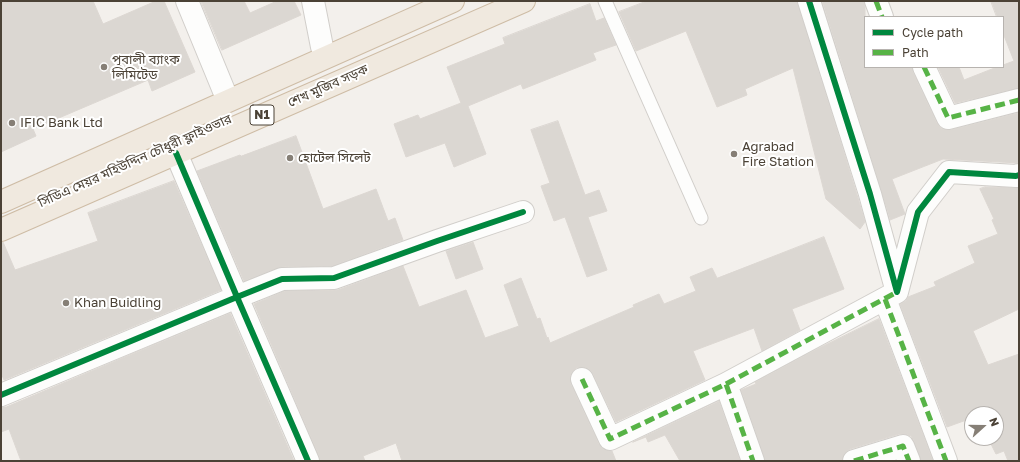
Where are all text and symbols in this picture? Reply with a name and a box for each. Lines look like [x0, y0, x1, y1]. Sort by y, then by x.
legend [864, 16, 1004, 68]
text: Cycle path [902, 25, 963, 40]
text: Path [902, 45, 929, 60]
place label: পূবালী ব্যাংক লিমিটেড [112, 52, 180, 83]
street label: শেখ মুজিব সড়ক [285, 61, 371, 111]
marker: পূবালী ব্যাংক লিমিটেড [99, 62, 109, 72]
road number: N1 [250, 105, 274, 125]
street label: সিডিএ মেয়র মহিউদ্দিন চৌধুরী ফ্লাইওভার [36, 111, 234, 211]
place label: IFIC Bank Ltd [20, 115, 103, 131]
marker: IFIC Bank Ltd [7, 118, 17, 128]
place label: Agrabad Fire Station [742, 139, 814, 170]
marker: Agrabad Fire Station [729, 149, 739, 159]
place label: হোটেল সিলেট [298, 150, 371, 166]
marker: হোটেল সিলেট [285, 153, 295, 163]
place label: Khan Buidling [74, 295, 161, 311]
marker: Khan Buidling [61, 298, 71, 308]
north arrow [964, 406, 1004, 446]
text: N [987, 416, 1002, 428]

